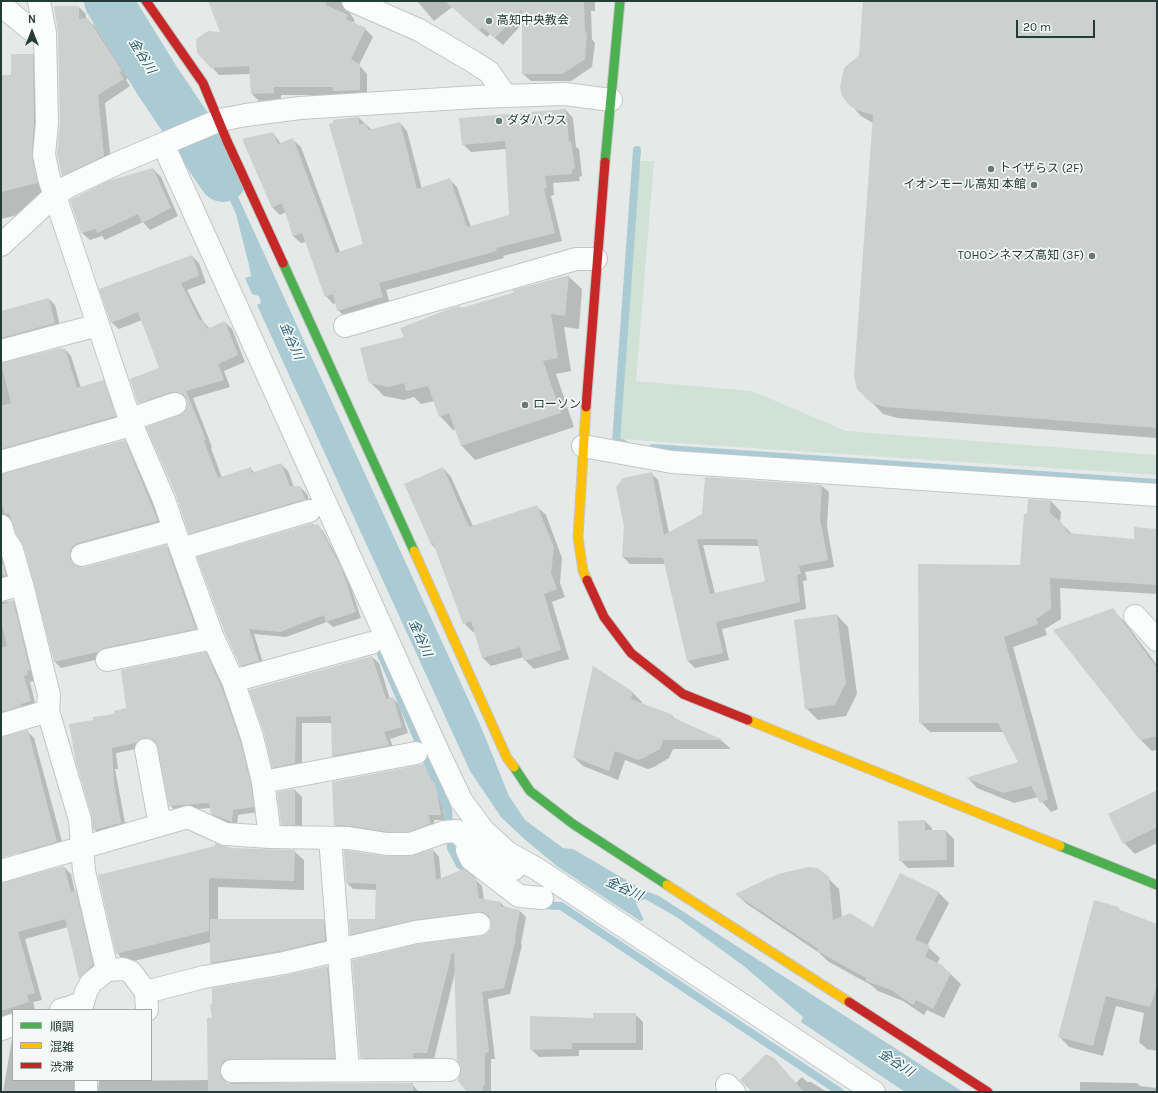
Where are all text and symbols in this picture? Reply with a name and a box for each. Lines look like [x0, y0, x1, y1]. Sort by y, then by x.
north arrow [12, 12, 52, 52]
scale bar [1018, 12, 1097, 38]
text: N [28, 13, 36, 26]
place label: 高知中央教会 [497, 14, 569, 28]
marker: 高知中央教会 [484, 16, 494, 26]
text: 20 m [1023, 20, 1051, 34]
water label: 金谷川 [125, 35, 159, 77]
place label: ダダハウス [507, 114, 567, 128]
marker: ダダハウス [494, 116, 504, 126]
place label: トイザらス (2F) [999, 162, 1084, 176]
marker: トイザらス (2F) [986, 164, 996, 174]
place label: イオンモール高知 本館 [903, 178, 1026, 192]
marker: イオンモール高知 本館 [1029, 180, 1039, 190]
place label: TOHOシネマズ高知 (3F) [958, 249, 1084, 263]
marker: TOHOシネマズ高知 (3F) [1087, 251, 1097, 261]
water label: 金谷川 [276, 320, 306, 362]
place label: ローソン [533, 398, 581, 412]
marker: ローソン [520, 400, 530, 410]
water label: 金谷川 [405, 617, 435, 659]
water label: 金谷川 [603, 874, 645, 904]
legend [12, 1009, 152, 1081]
text: 順調 [50, 1020, 74, 1034]
text: 混雑 [50, 1040, 74, 1054]
water label: 金谷川 [875, 1046, 917, 1080]
text: 渋滞 [50, 1060, 74, 1074]

